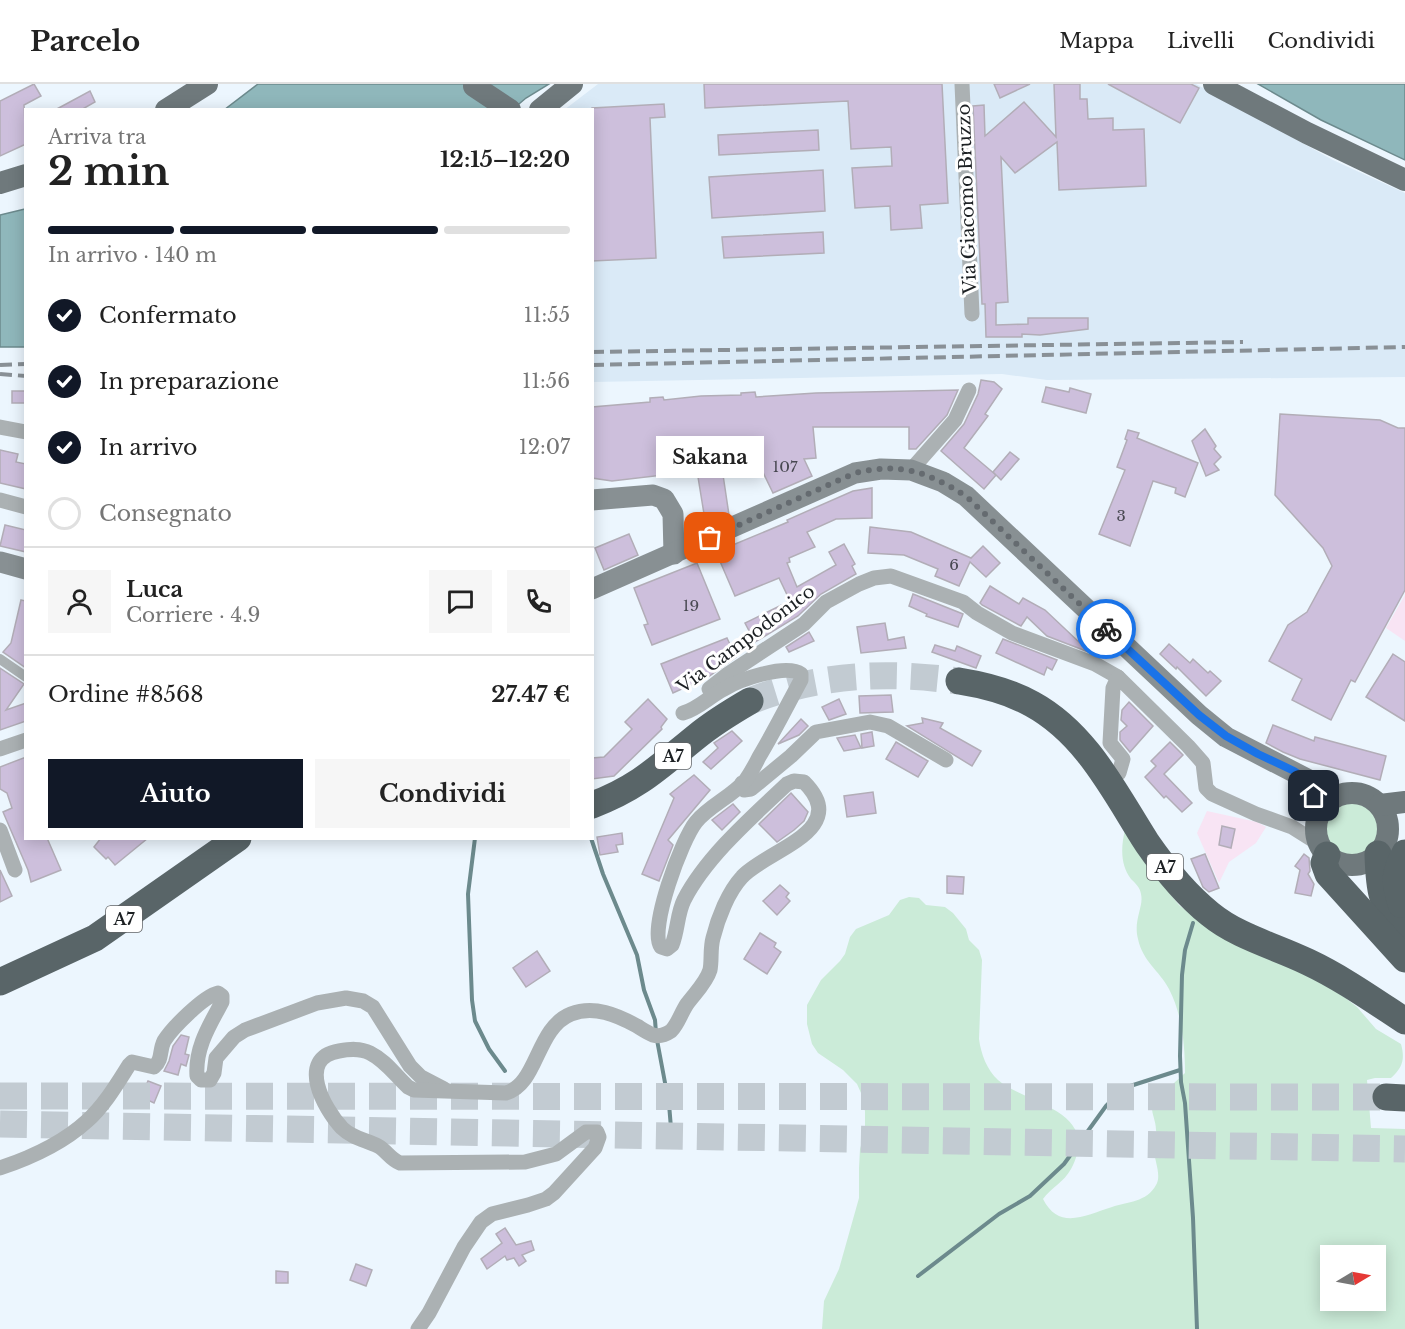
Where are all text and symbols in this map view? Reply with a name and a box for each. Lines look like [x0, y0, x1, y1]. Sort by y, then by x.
text: Parcelo [30, 24, 140, 59]
text: Mappa [1059, 28, 1134, 54]
text: Livelli [1167, 28, 1234, 54]
text: Condividi [1267, 28, 1375, 54]
street label: Via Giacomo Bruzzo [953, 103, 981, 296]
text: Arriva tra [48, 125, 146, 149]
text: 12:15–12:20 [440, 146, 570, 173]
text: 2 min [48, 147, 169, 196]
text: In arrivo · 140 m [48, 243, 217, 267]
icon: check [48, 299, 81, 332]
text: Confermato [99, 302, 237, 329]
text: 11:55 [524, 303, 570, 327]
icon: check [48, 365, 81, 398]
text: In preparazione [99, 368, 279, 395]
text: 11:56 [522, 369, 570, 393]
icon: check [48, 431, 81, 464]
text: In arrivo [99, 434, 198, 461]
text: 12:07 [519, 435, 570, 459]
callout: Sakana [656, 436, 764, 478]
text: Sakana [672, 445, 748, 469]
house number: 107 [773, 457, 798, 476]
text: Consegnato [99, 500, 232, 527]
house number: 3 [1116, 506, 1126, 525]
pin [684, 512, 735, 563]
icon: bag [693, 521, 726, 554]
house number: 6 [949, 555, 959, 574]
button: person [48, 570, 111, 633]
button: chat [429, 570, 492, 633]
button: phone [507, 570, 570, 633]
text: Luca [126, 576, 183, 603]
street label: Via Campodonico [672, 580, 819, 699]
house number: 19 [683, 596, 699, 615]
courier [1076, 599, 1136, 659]
text: Corriere · 4.9 [126, 603, 260, 627]
icon: bike [1090, 613, 1123, 646]
text: Ordine #8568 [48, 681, 203, 708]
text: 27.47 € [491, 681, 570, 708]
road number: A7 [655, 743, 691, 769]
button: Aiuto [48, 759, 303, 828]
button: Condividi [315, 759, 570, 828]
pin [1288, 770, 1339, 821]
icon: home [1297, 779, 1330, 812]
road number: A7 [1147, 854, 1183, 880]
road number: A7 [106, 906, 142, 932]
north arrow [1320, 1245, 1386, 1311]
map controls [1320, 1245, 1386, 1311]

